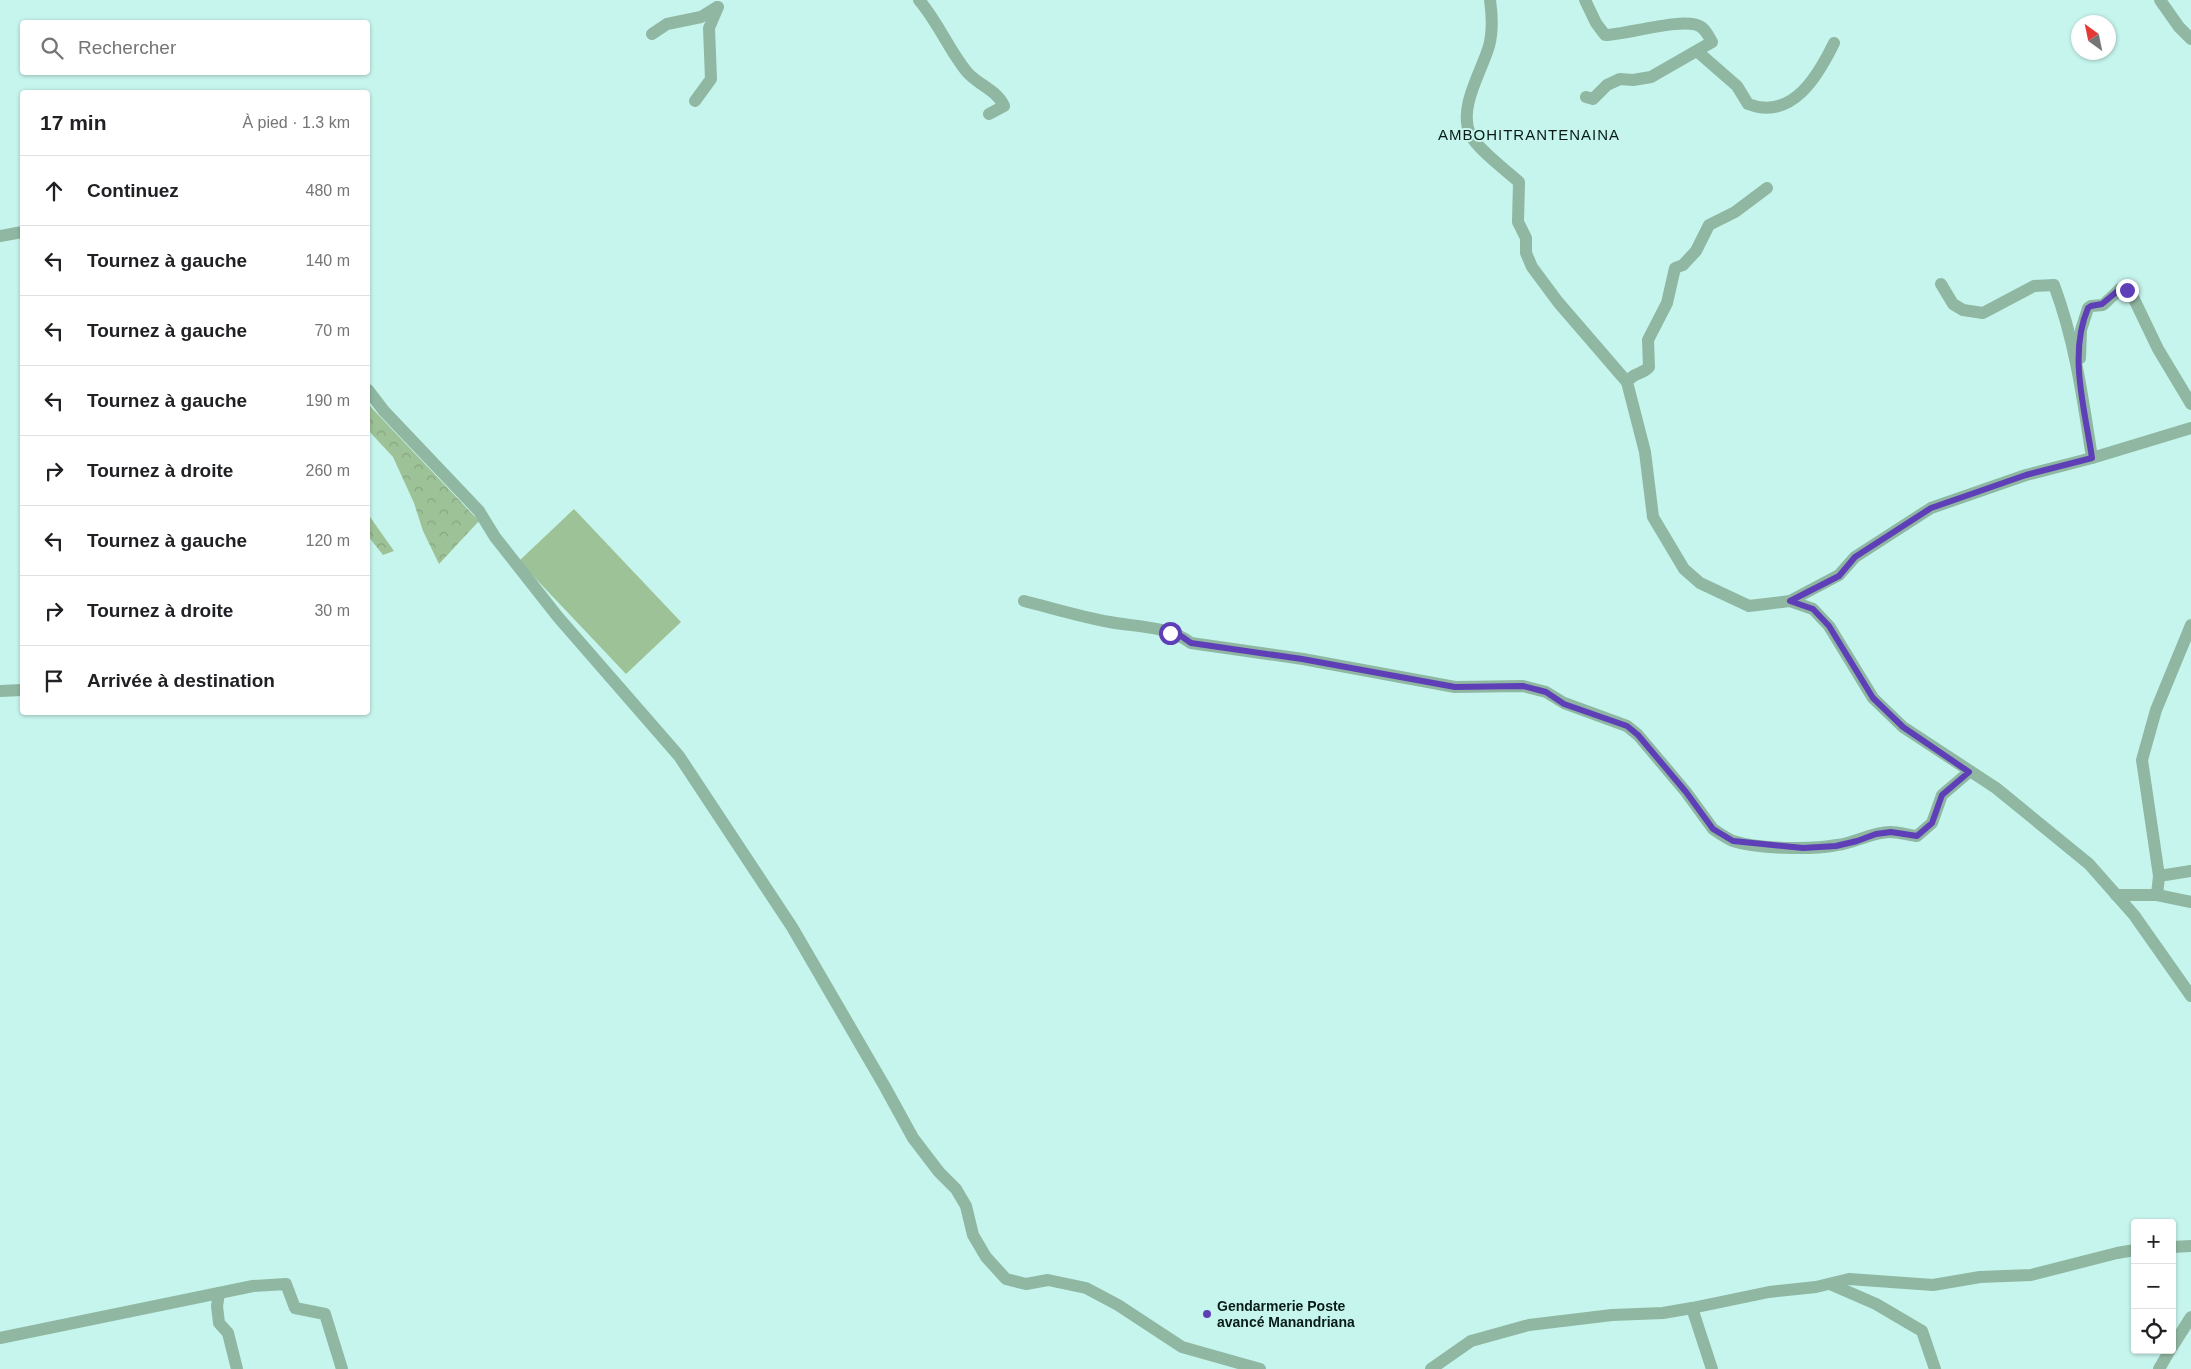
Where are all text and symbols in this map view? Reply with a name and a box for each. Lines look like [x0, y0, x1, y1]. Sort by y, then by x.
north arrow [2071, 15, 2116, 60]
search box [20, 20, 370, 75]
icon: search [38, 34, 66, 62]
text: Rechercher [78, 37, 176, 58]
text: 17 min [40, 111, 107, 134]
text: À pied · 1.3 km [242, 114, 350, 131]
district label: AMBOHITRANTENAINA [1438, 126, 1620, 143]
icon: ahead [40, 177, 68, 205]
text: Continuez [87, 180, 179, 201]
text: 480 m [306, 182, 350, 199]
icon: left [40, 247, 68, 275]
text: Tournez à gauche [87, 250, 247, 271]
text: 140 m [306, 252, 350, 269]
route end [2116, 279, 2139, 302]
icon: left [40, 317, 68, 345]
text: Tournez à gauche [87, 320, 247, 341]
text: 70 m [314, 322, 350, 339]
icon: left [40, 387, 68, 415]
text: Tournez à gauche [87, 390, 247, 411]
text: 190 m [306, 392, 350, 409]
icon: right [40, 457, 68, 485]
text: Tournez à droite [87, 460, 233, 481]
text: 260 m [306, 462, 350, 479]
icon: left [40, 527, 68, 555]
text: Tournez à gauche [87, 530, 247, 551]
text: 120 m [306, 532, 350, 549]
icon: right [40, 597, 68, 625]
text: Tournez à droite [87, 600, 233, 621]
text: 30 m [314, 602, 350, 619]
route start [1159, 622, 1182, 645]
icon: arrive [40, 667, 68, 695]
text: Arrivée à destination [87, 670, 275, 691]
map controls [2131, 1219, 2176, 1354]
button: + [2131, 1219, 2176, 1264]
button: − [2131, 1264, 2176, 1309]
place label: Gendarmerie Poste avancé Manandriana [1217, 1298, 1355, 1330]
marker: Gendarmerie Poste avancé Manandriana [1201, 1308, 1213, 1320]
button: locate [2131, 1309, 2176, 1354]

